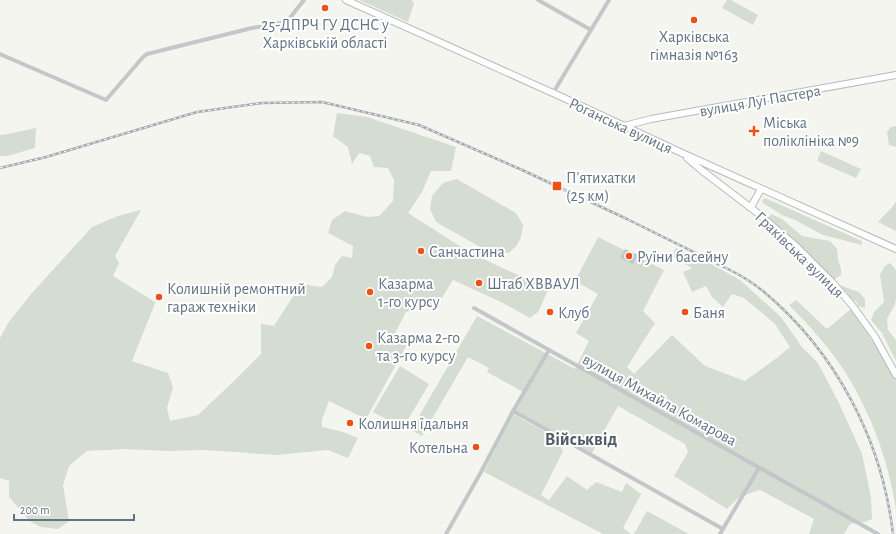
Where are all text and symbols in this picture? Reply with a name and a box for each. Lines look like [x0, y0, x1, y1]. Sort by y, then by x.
marker: 25-ДПРЧ ГУ ДСНС у Харківській області [320, 3, 330, 13]
marker: Харківська гімназія №163 [689, 15, 699, 25]
place label: 25-ДПРЧ ГУ ДСНС у Харківській області [261, 17, 389, 51]
place label: Харківська гімназія №163 [650, 29, 738, 63]
street label: вулиця Луї Пастера [698, 82, 822, 121]
street label: Роганська вулиця [566, 95, 675, 158]
place label: Міська поліклініка №9 [763, 115, 859, 149]
marker: Міська поліклініка №9 [748, 125, 760, 137]
place label: Пʼятихатки (25 км) [566, 170, 636, 204]
marker: Пʼятихатки (25 км) [551, 180, 563, 192]
street label: Граківська вулиця [751, 209, 847, 302]
place label: Санчастина [429, 244, 505, 260]
marker: Санчастина [416, 246, 426, 256]
place label: Руїни басейну [637, 249, 728, 266]
marker: Руїни басейну [624, 251, 634, 261]
place label: Казарма 1-го курсу [378, 276, 440, 311]
place label: Штаб ХВВАУЛ [487, 276, 580, 292]
marker: Штаб ХВВАУЛ [474, 278, 484, 288]
place label: Колишній ремонтний гараж техніки [167, 281, 306, 315]
marker: Казарма 1-го курсу [365, 287, 375, 297]
marker: Колишній ремонтний гараж техніки [154, 292, 164, 302]
place label: Клуб [558, 305, 589, 322]
place label: Баня [693, 305, 725, 321]
marker: Клуб [545, 307, 555, 317]
marker: Баня [680, 307, 690, 317]
place label: Казарма 2-го та 3-го курсу [376, 330, 460, 365]
marker: Казарма 2-го та 3-го курсу [364, 341, 374, 351]
street label: вулиця Михайла Комарова [579, 351, 739, 450]
place label: Колишня їдальня [358, 416, 469, 432]
marker: Колишня їдальня [345, 418, 355, 428]
district label: Військвід [545, 431, 618, 449]
place label: Котельна [409, 440, 468, 456]
marker: Котельна [471, 442, 481, 452]
scale bar [14, 496, 134, 522]
text: 200 m [20, 504, 50, 516]

